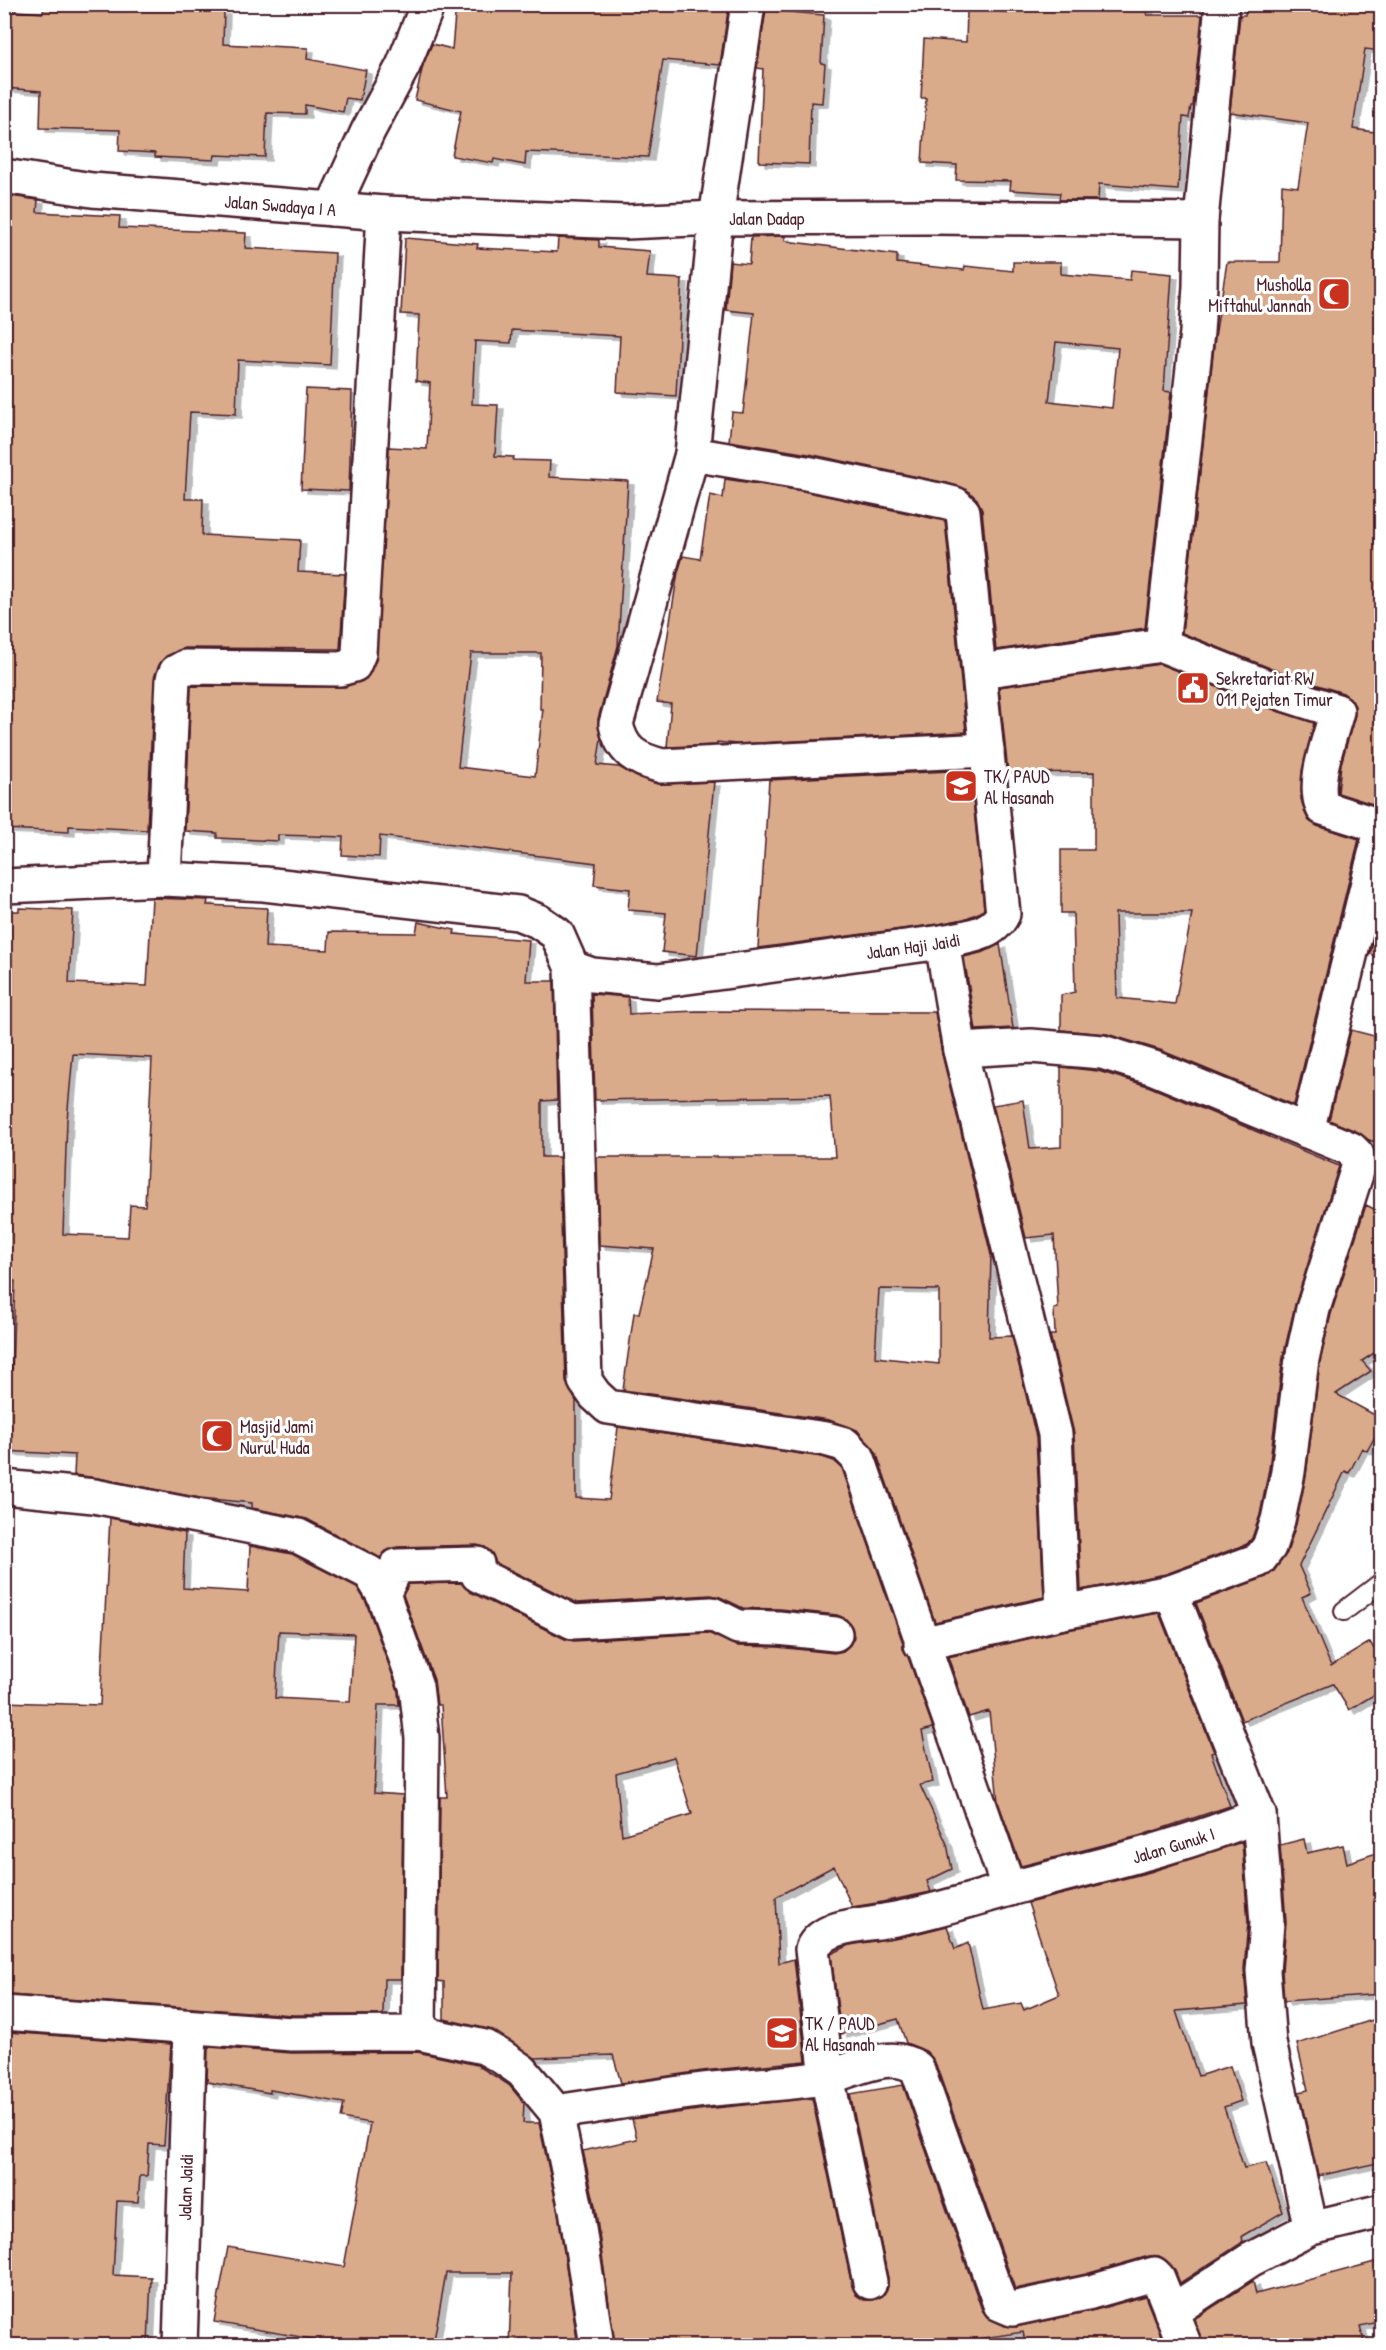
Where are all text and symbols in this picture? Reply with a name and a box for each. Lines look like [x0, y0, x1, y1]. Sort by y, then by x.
street label: Jalan Swadaya I A [224, 188, 337, 222]
street label: Jalan Dadap [729, 205, 805, 230]
place label: Musholla Miftahul Jannah [1208, 272, 1311, 318]
mosque icon: Musholla Miftahul Jannah [1316, 276, 1352, 312]
place label: Sekretariat RW 011 Pejaten Timur [1216, 666, 1333, 712]
public building icon: Sekretariat RW 011 Pejaten Timur [1175, 670, 1211, 706]
place label: TK/ PAUD Al Hasanah [984, 764, 1054, 810]
school or university icon: TK/ PAUD Al Hasanah [943, 768, 979, 804]
street label: Jalan Haji Jaidi [865, 926, 962, 965]
place label: Masjid Jami Nurul Huda [240, 1414, 314, 1460]
mosque icon: Masjid Jami Nurul Huda [199, 1418, 235, 1454]
street label: Jalan Gunuk I [1129, 1820, 1218, 1869]
place label: TK / PAUD Al Hasanah [805, 2011, 875, 2057]
school or university icon: TK / PAUD Al Hasanah [764, 2015, 800, 2051]
street label: Jalan Jaidi [171, 2153, 199, 2221]

